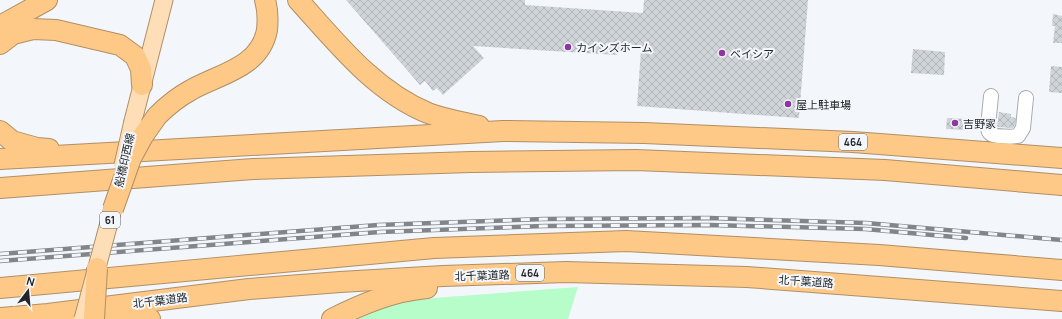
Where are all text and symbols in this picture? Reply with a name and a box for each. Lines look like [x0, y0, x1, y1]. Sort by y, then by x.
place label: カインズホーム [576, 40, 652, 55]
marker: カインズホーム [563, 42, 573, 52]
place label: ベイシア [730, 46, 774, 61]
marker: ベイシア [717, 48, 727, 58]
place label: 屋上駐車場 [796, 97, 851, 112]
marker: 屋上駐車場 [783, 99, 793, 109]
place label: 吉野家 [963, 116, 996, 131]
marker: 吉野家 [950, 118, 960, 128]
street label: 船橋印西線 [111, 132, 137, 188]
road number: 464 [839, 134, 867, 150]
road number: 61 [100, 212, 120, 228]
road number: 464 [516, 265, 544, 281]
street label: 北千葉道路 [454, 267, 510, 283]
north arrow [8, 271, 48, 311]
street label: 北千葉道路 [778, 272, 834, 290]
text: N [25, 273, 37, 289]
street label: 北千葉道路 [132, 289, 188, 311]

